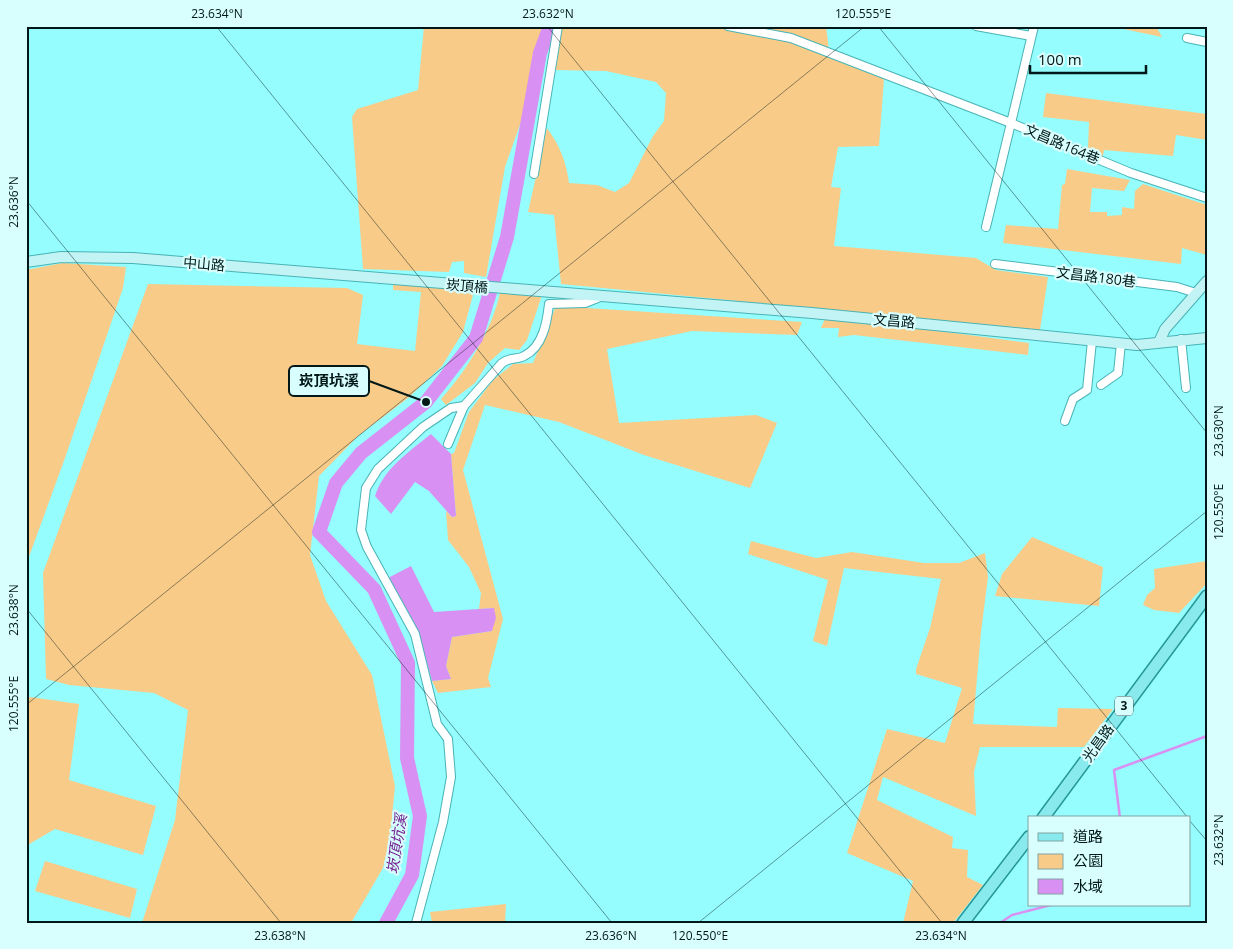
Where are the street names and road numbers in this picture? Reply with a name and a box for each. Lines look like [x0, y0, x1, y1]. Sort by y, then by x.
street label: 文昌路164巷 [1022, 119, 1103, 168]
street label: 中山路 [182, 252, 226, 275]
street label: 文昌路180巷 [1055, 262, 1137, 291]
street label: 崁頂橋 [445, 274, 489, 297]
street label: 文昌路 [872, 309, 916, 332]
road number: 3 [1115, 696, 1133, 716]
street label: 光昌路 [1078, 720, 1118, 765]

